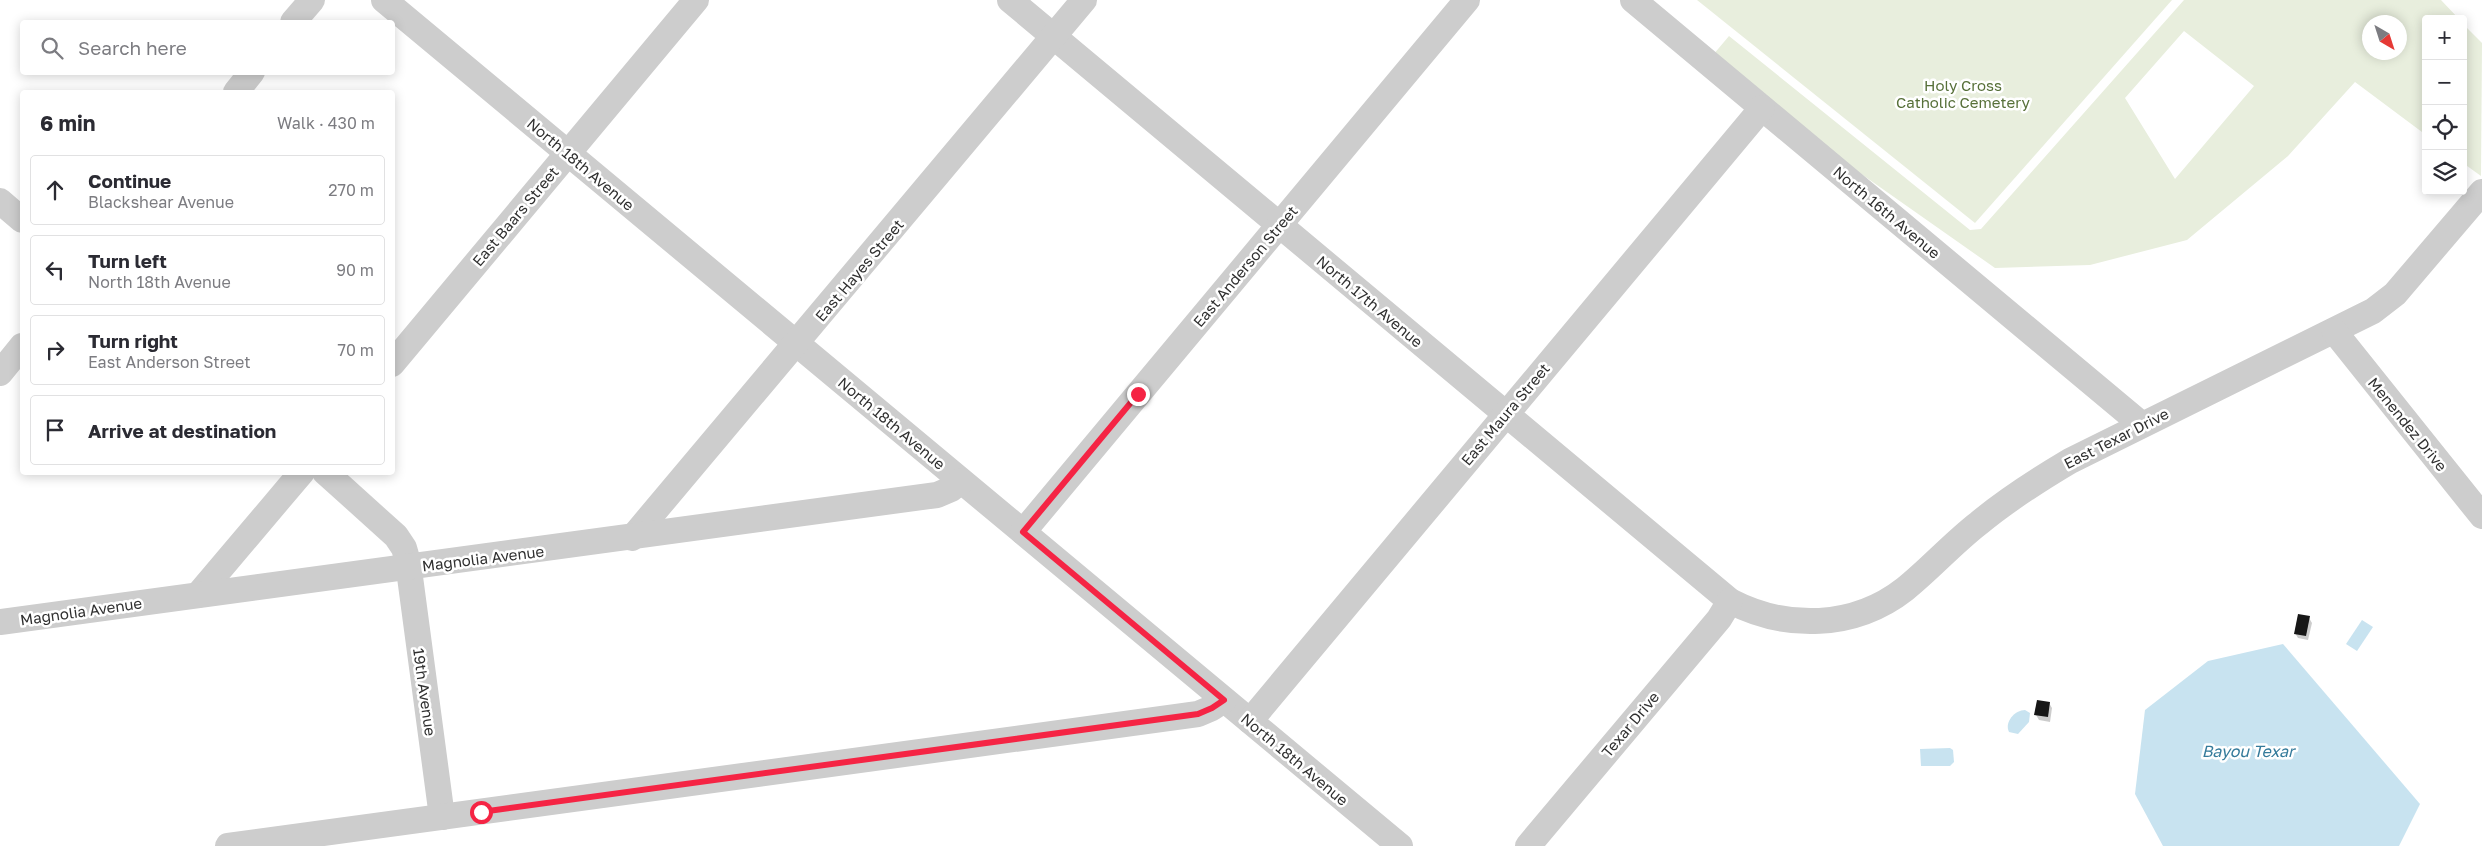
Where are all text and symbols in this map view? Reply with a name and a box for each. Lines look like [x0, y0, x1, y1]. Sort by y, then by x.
north arrow [2362, 15, 2407, 60]
map controls [2422, 15, 2467, 195]
button: + [2422, 15, 2467, 60]
search box [20, 20, 395, 75]
icon: search [38, 34, 66, 62]
text: Search here [78, 36, 187, 59]
button: − [2422, 60, 2467, 105]
park label: Holy Cross Catholic Cemetery [1896, 76, 2030, 111]
button: locate [2422, 105, 2467, 150]
text: 6 min [40, 110, 95, 136]
text: Walk · 430 m [277, 113, 375, 133]
street label: North 18th Avenue [524, 114, 638, 214]
button: layers [2422, 150, 2467, 195]
street label: North 16th Avenue [1830, 162, 1944, 262]
street label: East Baars Street [468, 163, 562, 269]
text: Continue [88, 169, 171, 192]
icon: ahead [41, 176, 69, 204]
text: 270 m [328, 180, 374, 200]
text: Blackshear Avenue [88, 192, 234, 212]
street label: East Anderson Street [1189, 202, 1301, 330]
street label: East Hayes Street [811, 215, 907, 325]
text: Turn left [88, 249, 167, 272]
street label: North 17th Avenue [1313, 251, 1427, 351]
icon: left [41, 256, 69, 284]
text: 90 m [336, 260, 374, 280]
text: North 18th Avenue [88, 272, 231, 292]
text: Turn right [88, 329, 178, 352]
icon: right [41, 336, 69, 364]
text: 70 m [337, 340, 374, 360]
text: East Anderson Street [88, 352, 251, 372]
street label: East Maura Street [1457, 359, 1553, 469]
street label: North 18th Avenue [835, 373, 949, 473]
street label: Menendez Drive [2365, 374, 2451, 475]
route end [1127, 383, 1150, 406]
street label: East Texar Drive [2061, 404, 2172, 472]
icon: arrive [41, 416, 69, 444]
text: Arrive at destination [88, 419, 276, 442]
street label: Magnolia Avenue [421, 542, 545, 574]
street label: Magnolia Avenue [19, 593, 143, 628]
street label: 19th Avenue [410, 647, 440, 737]
street label: Texar Drive [1597, 687, 1663, 760]
street label: North 18th Avenue [1238, 709, 1352, 809]
water label: Bayou Texar [2202, 741, 2297, 761]
route start [470, 801, 493, 824]

